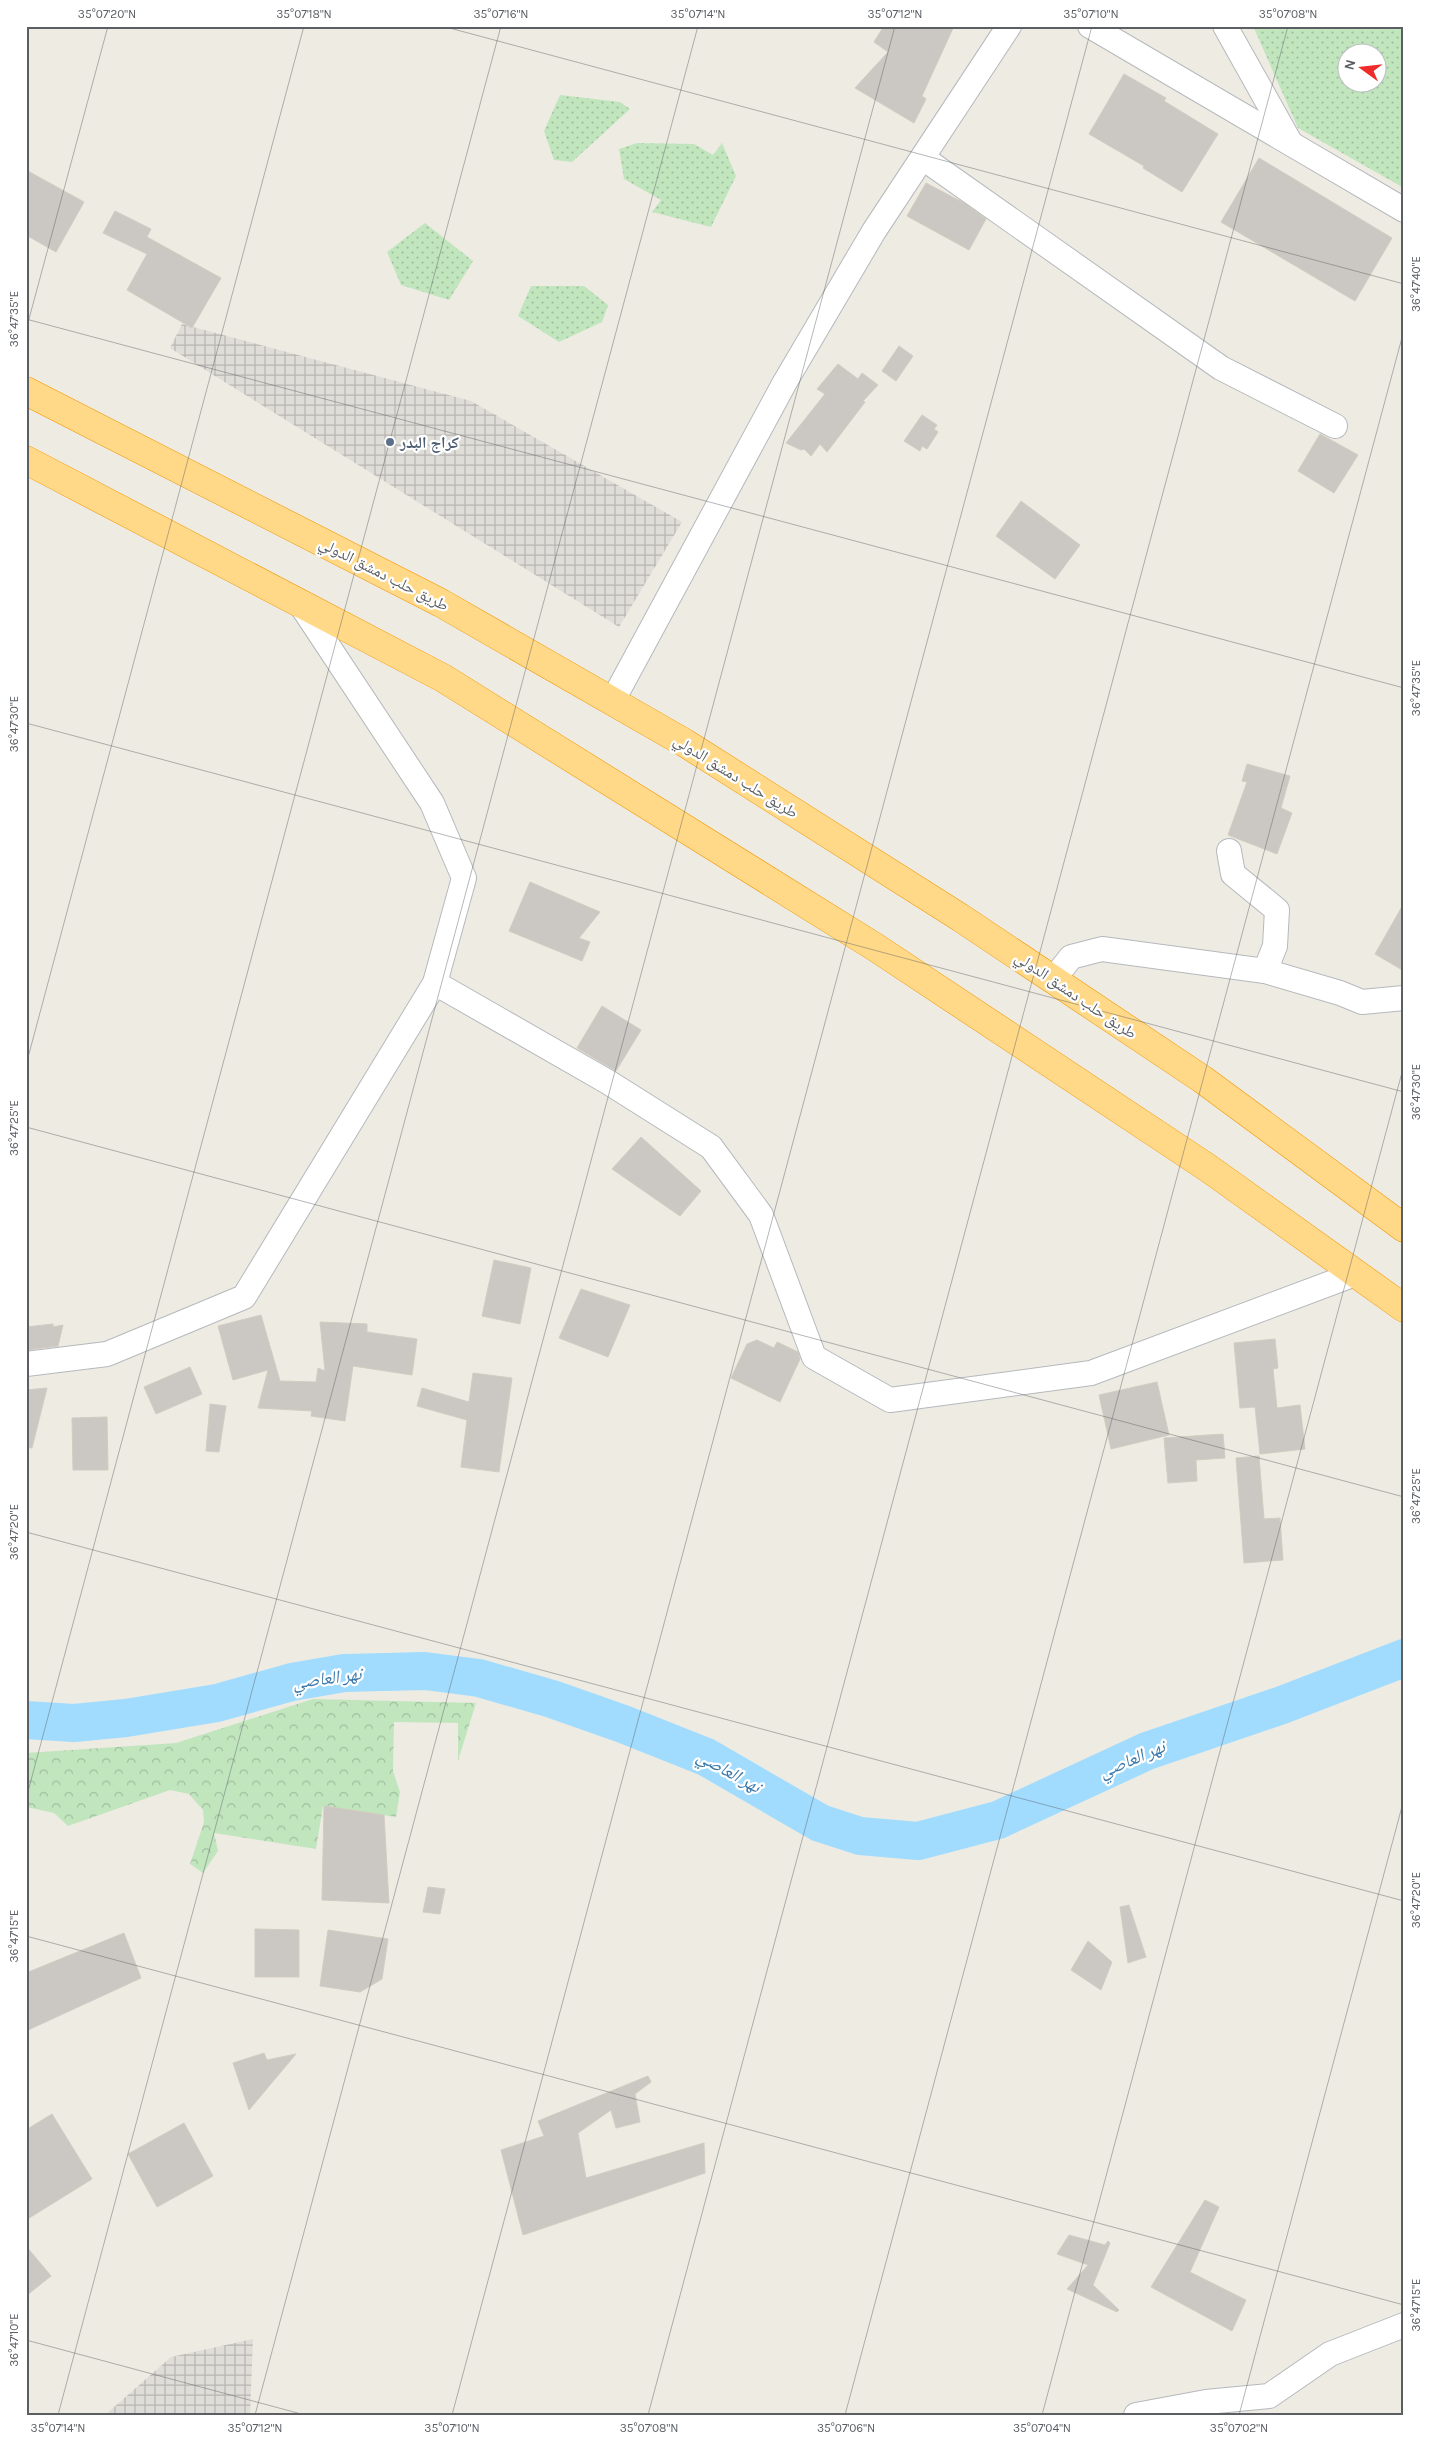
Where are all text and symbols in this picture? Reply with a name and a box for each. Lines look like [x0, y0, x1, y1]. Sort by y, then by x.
text: 35°07'20"N [78, 7, 136, 21]
text: 35°07'18"N [276, 7, 332, 21]
text: 35°07'16"N [473, 7, 529, 21]
text: 35°07'14"N [671, 7, 725, 21]
text: 35°07'12"N [867, 7, 923, 21]
text: 35°07'10"N [1063, 7, 1119, 21]
text: 35°07'08"N [1259, 7, 1317, 21]
north arrow [1338, 42, 1388, 92]
text: N [1340, 58, 1359, 72]
text: 36°47'40"E [1409, 256, 1423, 312]
text: 36°47'35"E [7, 291, 21, 347]
place label: كراج البدر [399, 433, 459, 453]
marker: كراج البدر [384, 436, 396, 448]
street label: طريق حلب دمشق الدولي [315, 533, 452, 618]
text: 36°47'35"E [1409, 660, 1423, 716]
text: 36°47'30"E [7, 696, 21, 752]
street label: طريق حلب دمشق الدولي [669, 730, 802, 824]
street label: طريق حلب دمشق الدولي [1010, 947, 1141, 1045]
text: 36°47'30"E [1409, 1064, 1423, 1120]
text: 36°47'25"E [7, 1100, 21, 1156]
text: 36°47'25"E [1409, 1468, 1423, 1524]
text: 36°47'20"E [7, 1504, 21, 1560]
water label: نهر العاصي [291, 1662, 367, 1697]
water label: نهر العاصي [1096, 1734, 1173, 1786]
water label: نهر العاصي [692, 1745, 768, 1802]
text: 36°47'20"E [1409, 1872, 1423, 1928]
text: 36°47'15"E [7, 1909, 21, 1963]
text: 36°47'15"E [1409, 2278, 1423, 2332]
text: 36°47'10"E [7, 2313, 21, 2367]
text: 35°07'14"N [31, 2421, 85, 2435]
text: 35°07'12"N [227, 2421, 283, 2435]
text: 35°07'10"N [424, 2421, 480, 2435]
text: 35°07'08"N [620, 2421, 678, 2435]
text: 35°07'06"N [817, 2421, 875, 2435]
text: 35°07'04"N [1013, 2421, 1071, 2435]
text: 35°07'02"N [1210, 2421, 1268, 2435]

